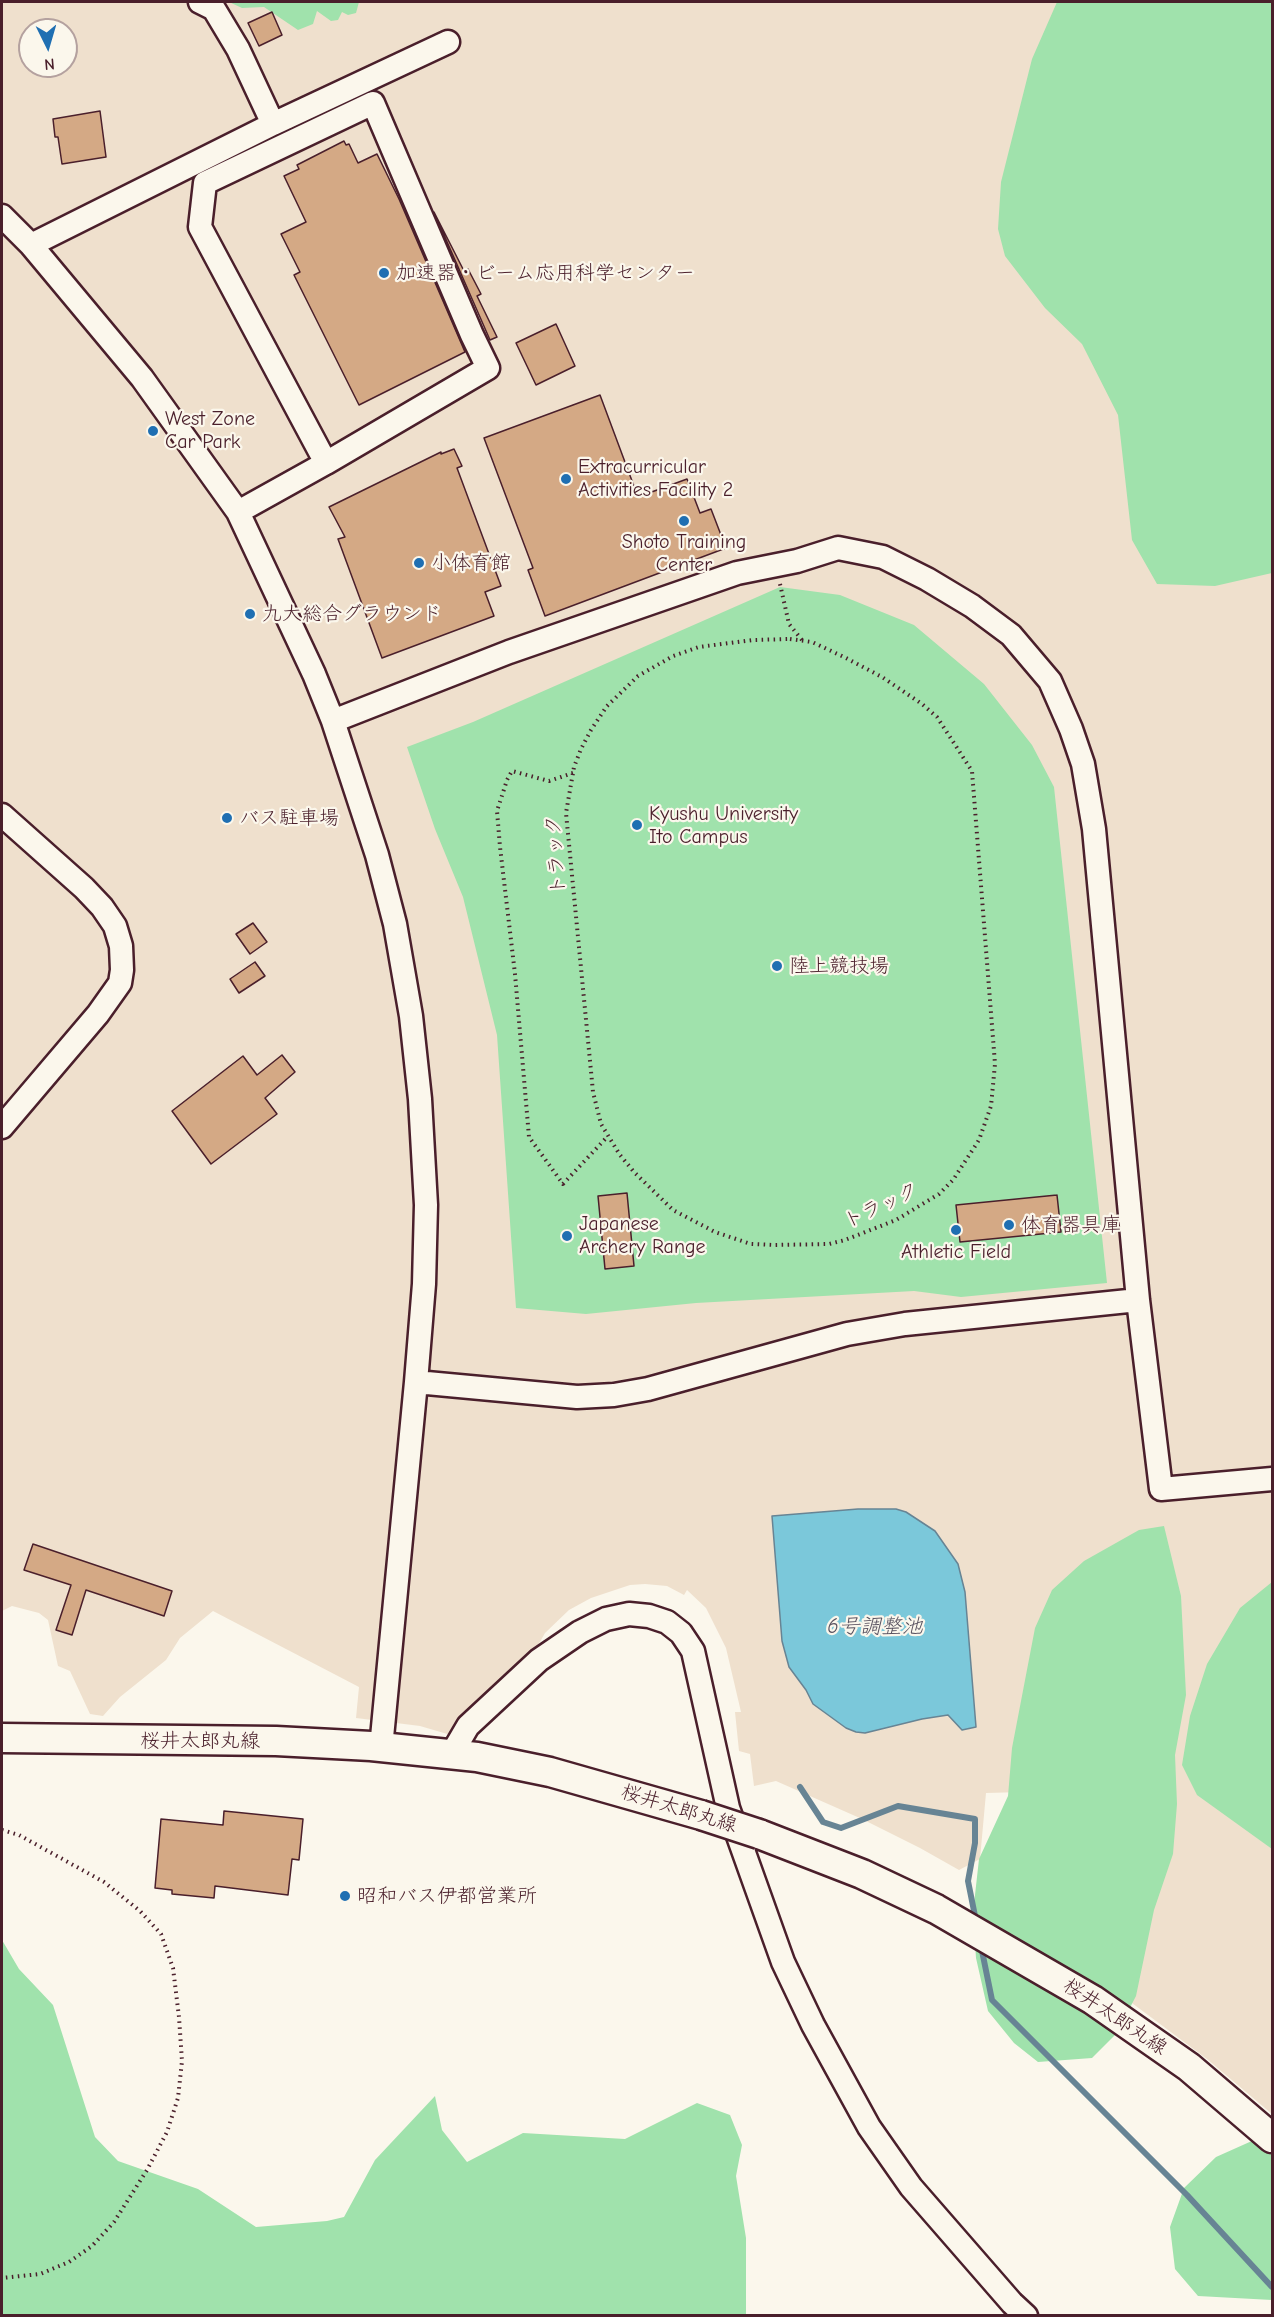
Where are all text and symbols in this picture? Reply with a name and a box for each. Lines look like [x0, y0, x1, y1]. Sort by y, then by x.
north arrow [18, 18, 78, 78]
text: N [43, 55, 55, 73]
place label: 加速器・ビーム応用科学センター [396, 261, 695, 285]
marker: 加速器・ビーム応用科学センター [377, 266, 391, 280]
place label: West Zone Car Park [165, 407, 255, 454]
marker: West Zone Car Park [146, 424, 160, 438]
place label: Extracurricular Activities Facility 2 [578, 455, 733, 502]
marker: Extracurricular Activities Facility 2 [559, 472, 573, 486]
marker: Shoto Training Center [677, 514, 691, 528]
place label: Shoto Training Center [622, 530, 746, 577]
place label: 小体育館 [431, 551, 511, 575]
marker: 小体育館 [412, 556, 426, 570]
place label: 九大総合グラウンド [262, 602, 442, 626]
marker: 九大総合グラウンド [243, 607, 257, 621]
place label: Kyushu University Ito Campus [649, 802, 798, 849]
place label: バス駐車場 [239, 806, 339, 830]
marker: バス駐車場 [220, 811, 234, 825]
street label: トラック [541, 814, 571, 896]
marker: Kyushu University Ito Campus [630, 818, 644, 832]
place label: 陸上競技場 [789, 954, 889, 978]
marker: 陸上競技場 [770, 959, 784, 973]
street label: トラック [840, 1178, 922, 1234]
place label: Japanese Archery Range [579, 1212, 706, 1259]
place label: 体育器具庫 [1021, 1213, 1121, 1237]
marker: 体育器具庫 [1002, 1218, 1016, 1232]
marker: Athletic Field [949, 1223, 963, 1237]
marker: Japanese Archery Range [560, 1229, 574, 1243]
place label: Athletic Field [901, 1240, 1011, 1264]
water label: 6号調整池 [827, 1614, 923, 1640]
street label: 桜井太郎丸線 [140, 1729, 260, 1753]
street label: 桜井太郎丸線 [618, 1780, 740, 1838]
place label: 昭和バス伊都営業所 [357, 1884, 537, 1908]
marker: 昭和バス伊都営業所 [338, 1889, 352, 1903]
street label: 桜井太郎丸線 [1059, 1974, 1171, 2060]

